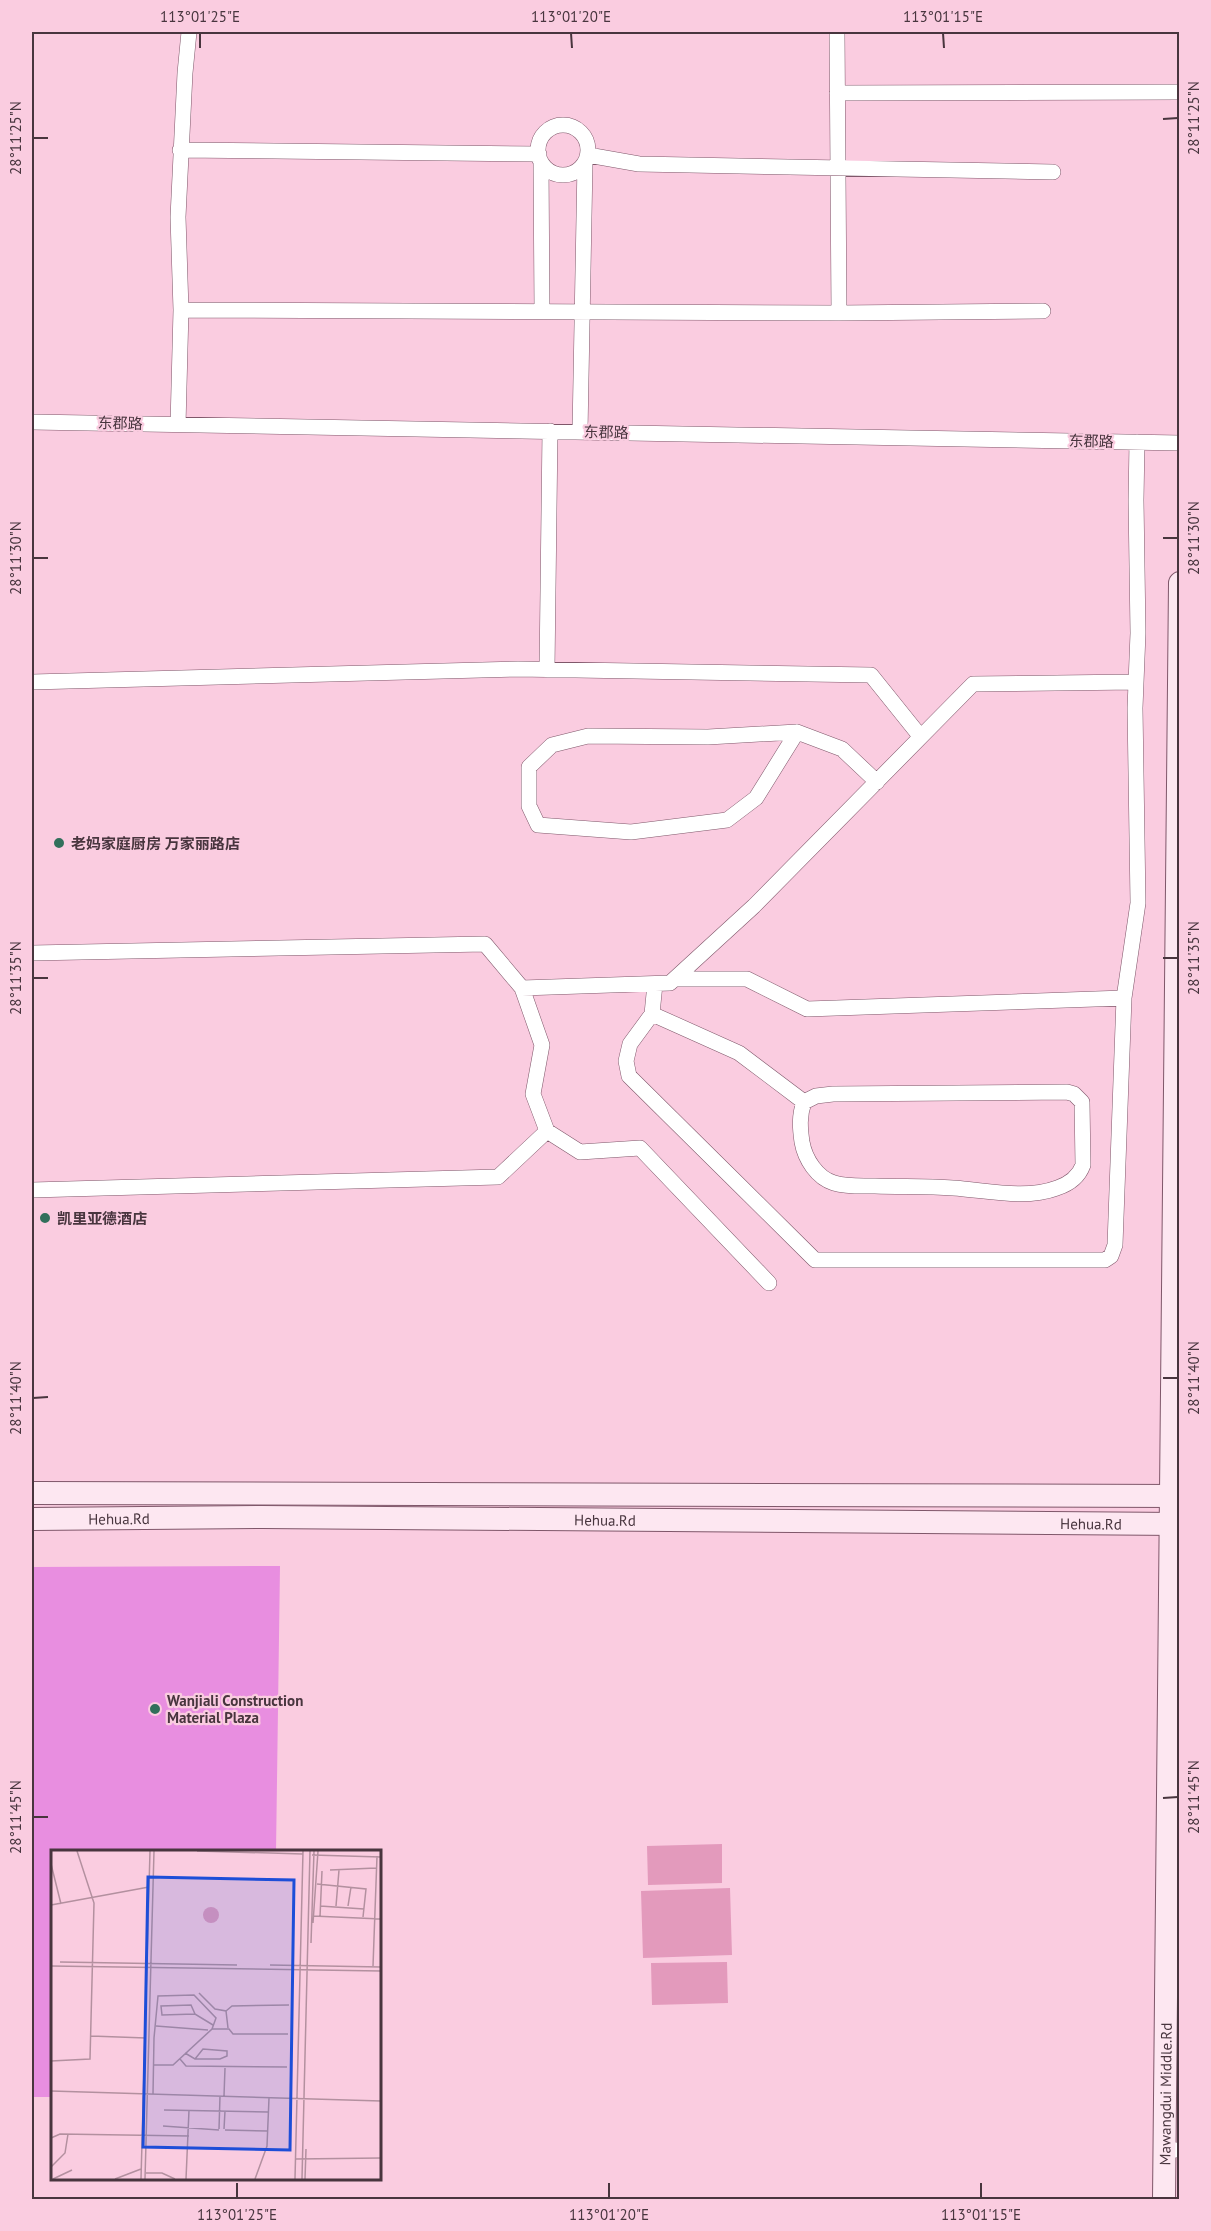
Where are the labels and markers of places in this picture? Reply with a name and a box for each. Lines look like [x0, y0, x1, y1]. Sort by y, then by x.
place label: 老妈家庭厨房 万家丽路店 [71, 834, 240, 853]
marker: 老妈家庭厨房 万家丽路店 [52, 836, 66, 850]
place label: 凯里亚德酒店 [57, 1209, 147, 1228]
marker: 凯里亚德酒店 [38, 1211, 52, 1225]
place label: Wanjiali Construction Material Plaza [167, 1691, 303, 1727]
marker: Wanjiali Construction Material Plaza [148, 1702, 162, 1716]

